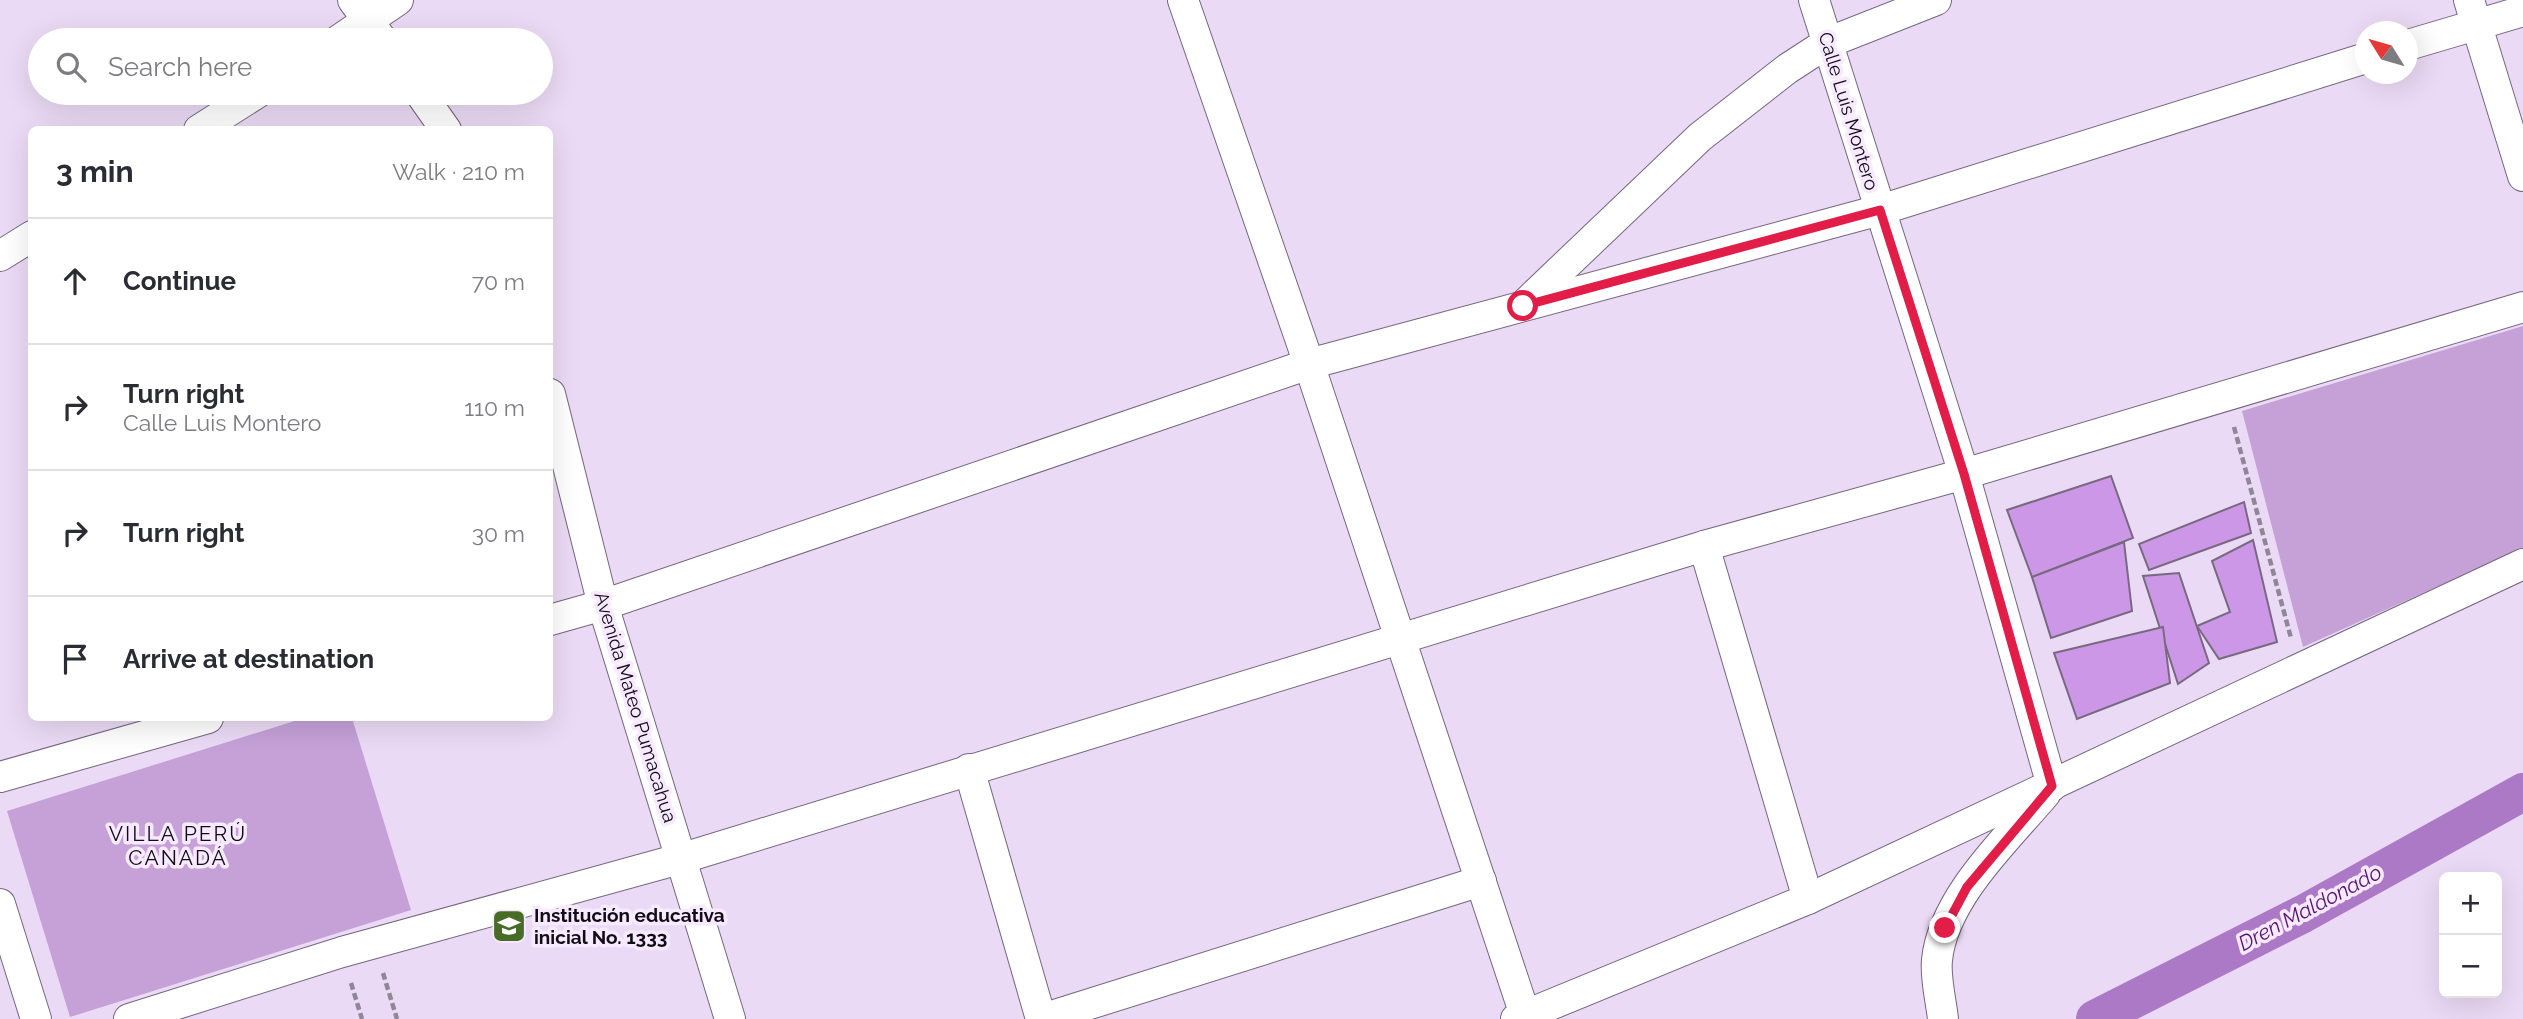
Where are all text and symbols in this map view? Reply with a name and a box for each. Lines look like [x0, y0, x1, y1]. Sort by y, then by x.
north arrow [2355, 21, 2418, 84]
search box [28, 28, 553, 105]
street label: Calle Luis Montero [1815, 29, 1883, 193]
icon: search [52, 48, 90, 86]
text: Search here [108, 52, 252, 82]
text: 3 min [56, 154, 134, 189]
text: Walk · 210 m [392, 158, 525, 185]
icon: ahead [56, 262, 94, 300]
text: Continue [123, 266, 236, 296]
text: 70 m [472, 268, 525, 295]
route start [1507, 290, 1538, 321]
text: Turn right [123, 379, 244, 409]
icon: right [56, 388, 94, 426]
text: 110 m [464, 394, 525, 421]
text: Calle Luis Montero [123, 409, 322, 436]
icon: right [56, 514, 94, 552]
text: Turn right [123, 518, 244, 548]
text: 30 m [472, 520, 525, 547]
street label: Avenida Mateo Pumacahua [590, 589, 682, 825]
icon: arrive [56, 640, 94, 678]
text: Arrive at destination [123, 644, 374, 674]
district label: VILLA PERÚ CANADÁ [109, 821, 247, 870]
water label: Dren Maldonado [2234, 859, 2386, 956]
map controls [2439, 872, 2502, 998]
button: + [2439, 872, 2502, 935]
place label: Institución educativa inicial No. 1333 [534, 904, 725, 948]
school or university icon: Institución educativa inicial No. 1333 [490, 907, 528, 945]
route end [1929, 912, 1960, 943]
button: − [2439, 935, 2502, 998]

